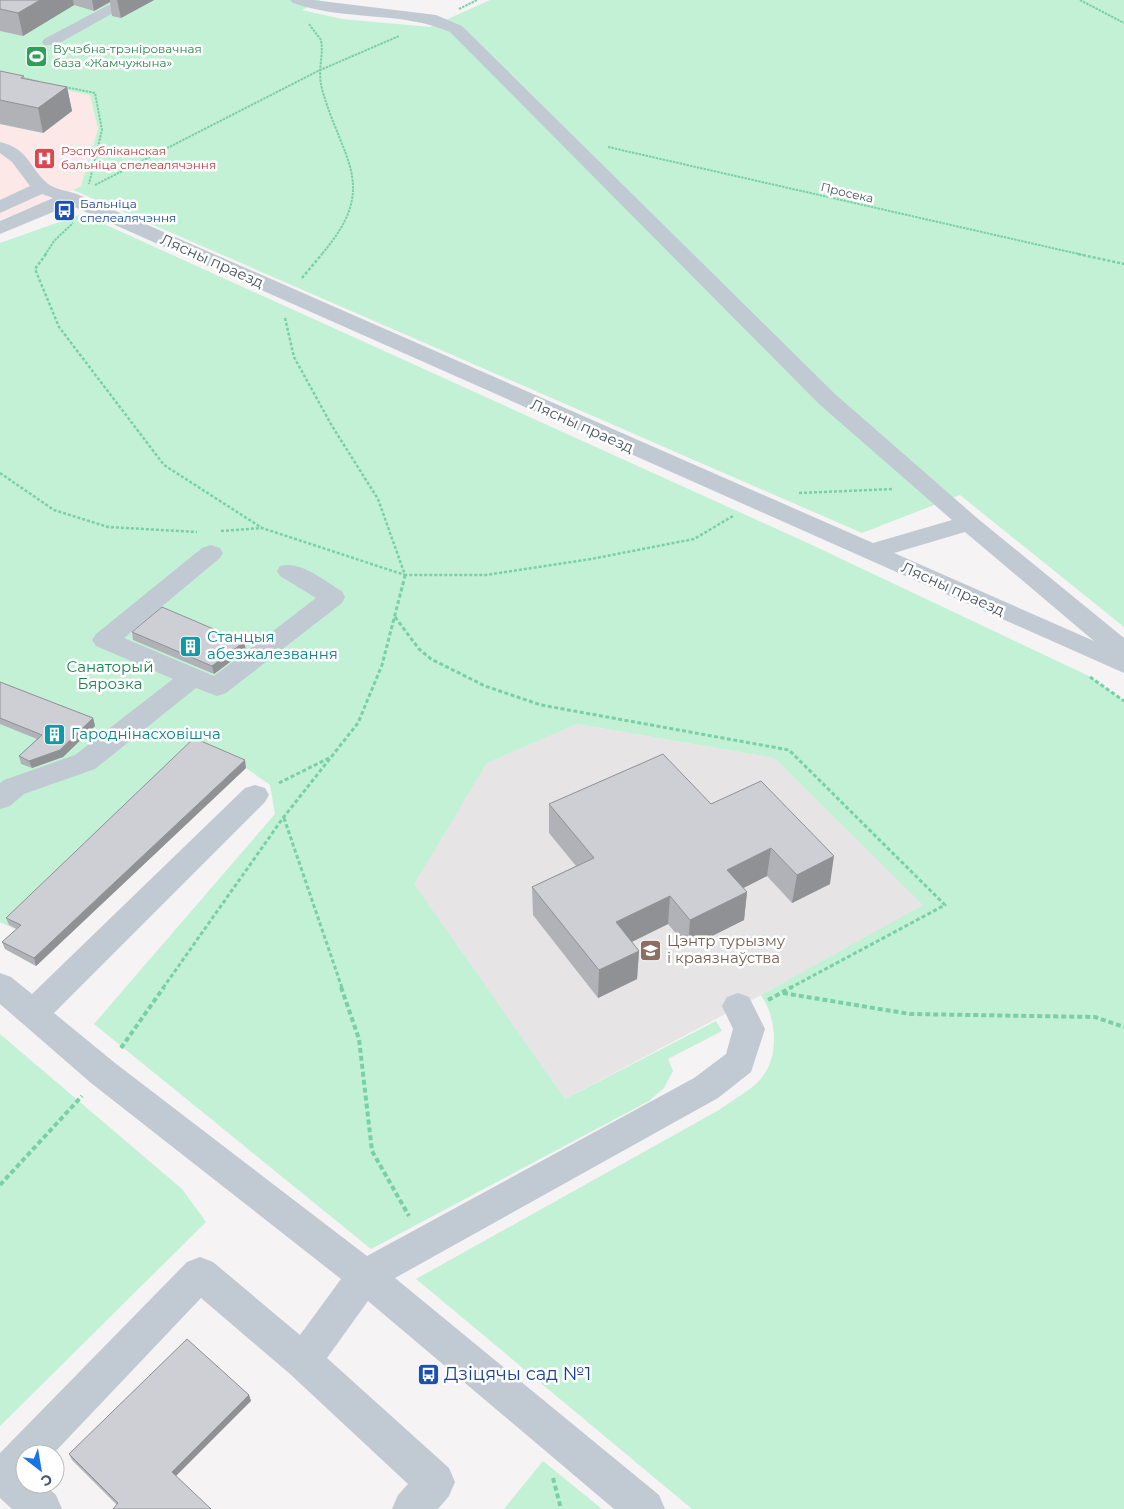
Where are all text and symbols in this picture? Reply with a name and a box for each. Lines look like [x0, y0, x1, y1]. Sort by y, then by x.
place label: Вучэбна-трэніровачная база «Жамчужына» [53, 41, 202, 70]
sports icon: Вучэбна-трэніровачная база «Жамчужына» [25, 44, 49, 68]
place label: Рэспубліканская бальніца спелеалячэння [61, 143, 216, 172]
hospital icon: Рэспубліканская бальніца спелеалячэння [33, 146, 57, 170]
street label: Просека [819, 179, 875, 206]
place label: Бальніца спелеалячэння [80, 196, 176, 225]
bus stop icon: Бальніца спелеалячэння [52, 199, 76, 223]
street label: Лясны праезд [158, 229, 267, 292]
street label: Лясны праезд [528, 394, 637, 457]
street label: Лясны праезд [899, 557, 1008, 620]
place label: Станцыя абезжалезвання [207, 627, 338, 663]
building icon: Станцыя абезжалезвання [179, 634, 203, 658]
park label: Санаторый Бярозка [67, 657, 153, 693]
building icon: Гароднінасховішча [43, 722, 67, 746]
place label: Гароднінасховішча [71, 724, 221, 743]
place label: Цэнтр турызму і краязнаўства [667, 931, 786, 967]
school or university icon: Цэнтр турызму і краязнаўства [639, 938, 663, 962]
bus stop icon: Дзіцячы сад №1 [416, 1362, 440, 1386]
place label: Дзіцячы сад №1 [444, 1363, 591, 1385]
north arrow [15, 1444, 65, 1494]
text: С [38, 1470, 56, 1490]

